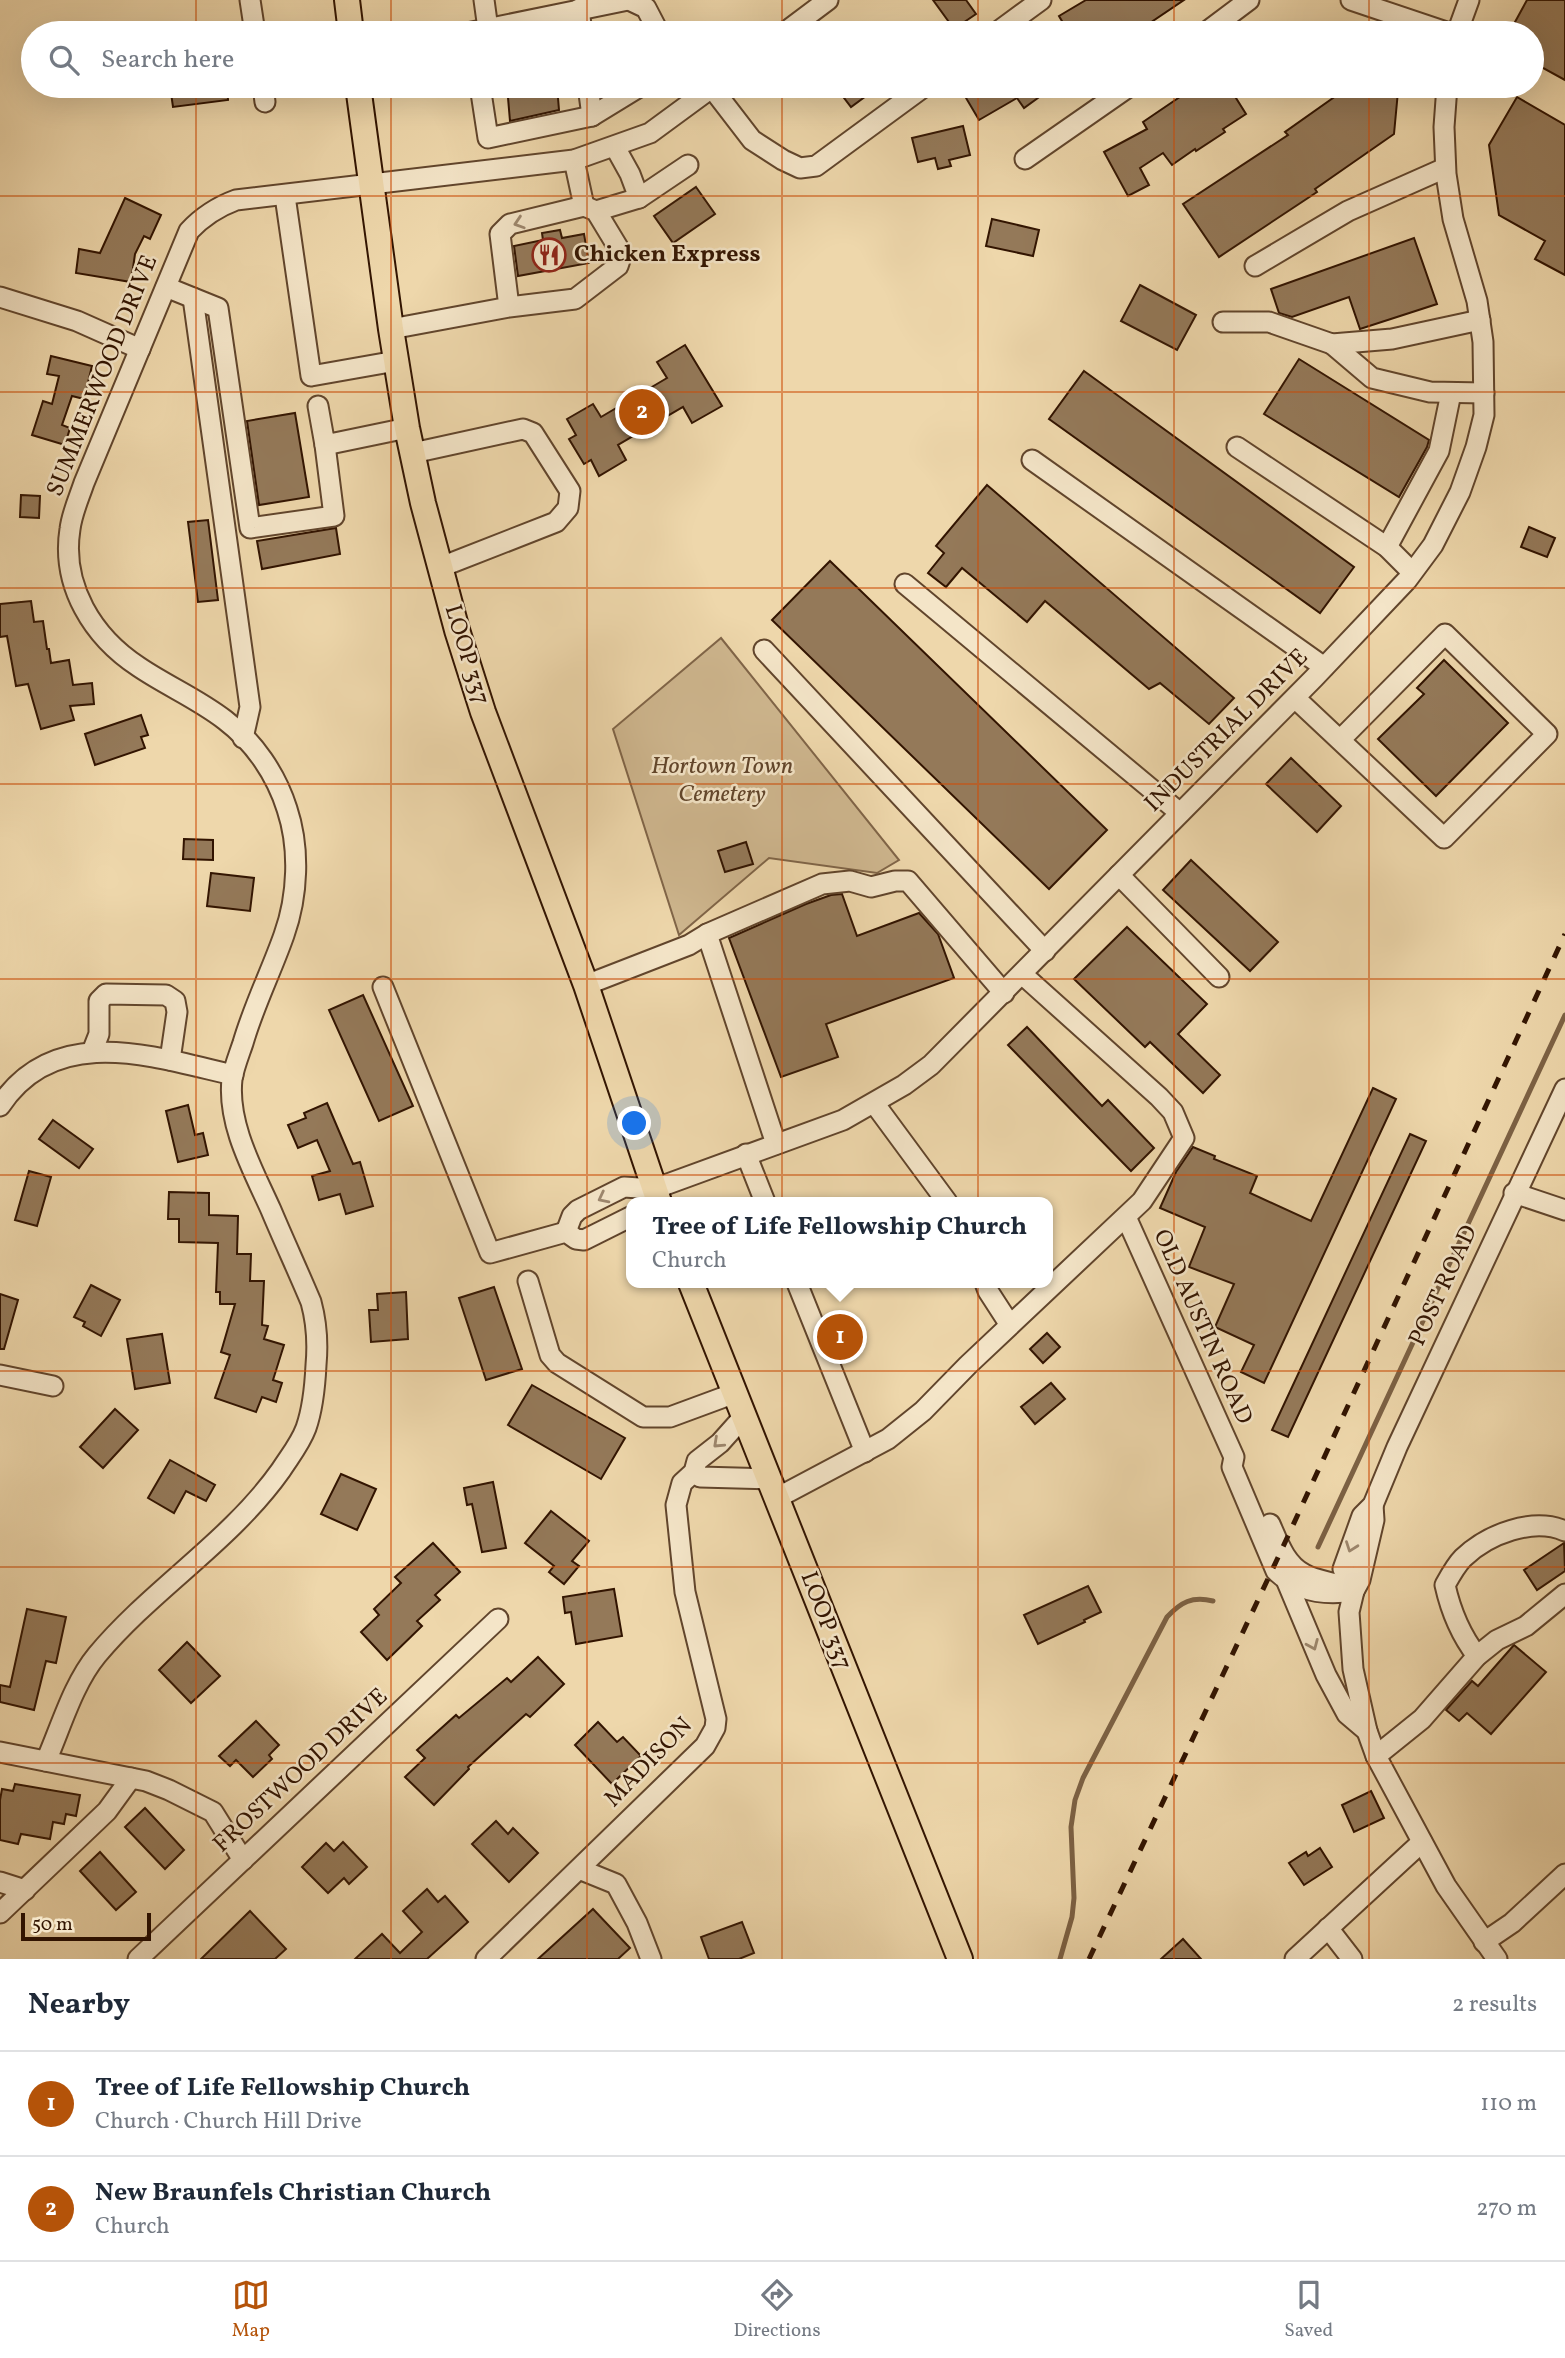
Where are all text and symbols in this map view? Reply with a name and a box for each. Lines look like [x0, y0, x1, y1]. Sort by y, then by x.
search box [21, 21, 1544, 98]
icon: search [45, 41, 83, 79]
text: Search here [101, 42, 234, 78]
one-way arrow [513, 215, 525, 229]
restaurant icon: Chicken Express [530, 236, 568, 274]
place label: Chicken Express [574, 238, 761, 272]
street label: SUMMERWOOD DRIVE [39, 250, 167, 502]
pin: 2 [619, 386, 665, 438]
street label: LOOP 337 [435, 601, 497, 709]
street label: INDUSTRIAL DRIVE [1138, 642, 1316, 820]
park label: Hortown Town Cemetery [651, 750, 793, 812]
your location [617, 1106, 651, 1140]
one-way arrow [598, 1189, 610, 1203]
popup [626, 1197, 1053, 1288]
text: Tree of Life Fellowship Church [652, 1209, 1027, 1245]
street label: POST ROAD [1401, 1220, 1487, 1352]
street label: OLD AUSTIN ROAD [1144, 1224, 1260, 1430]
text: Church [652, 1245, 727, 1277]
pin: 1 [817, 1311, 863, 1363]
one-way arrow [713, 1435, 726, 1448]
one-way arrow [1345, 1540, 1359, 1552]
street label: LOOP 337 [791, 1567, 859, 1675]
one-way arrow [1305, 1638, 1319, 1650]
street label: FROSTWOOD DRIVE [206, 1681, 396, 1861]
street label: MADISON [597, 1710, 701, 1816]
scale bar [21, 1910, 150, 1942]
text: 50 m [32, 1912, 73, 1938]
text: Nearby [28, 1984, 130, 2026]
text: 2 results [1452, 1989, 1537, 2021]
text: Tree of Life Fellowship Church [95, 2070, 470, 2106]
text: 1 [46, 2088, 56, 2120]
text: 110 m [1480, 2088, 1537, 2120]
text: Church · Church Hill Drive [95, 2106, 362, 2138]
text: New Braunfels Christian Church [95, 2175, 491, 2211]
text: 2 [45, 2193, 57, 2225]
text: 270 m [1476, 2193, 1537, 2225]
text: Church [95, 2211, 170, 2243]
tab: Map [232, 2276, 270, 2344]
tab: Directions [734, 2276, 821, 2344]
tab: Saved [1284, 2276, 1333, 2344]

